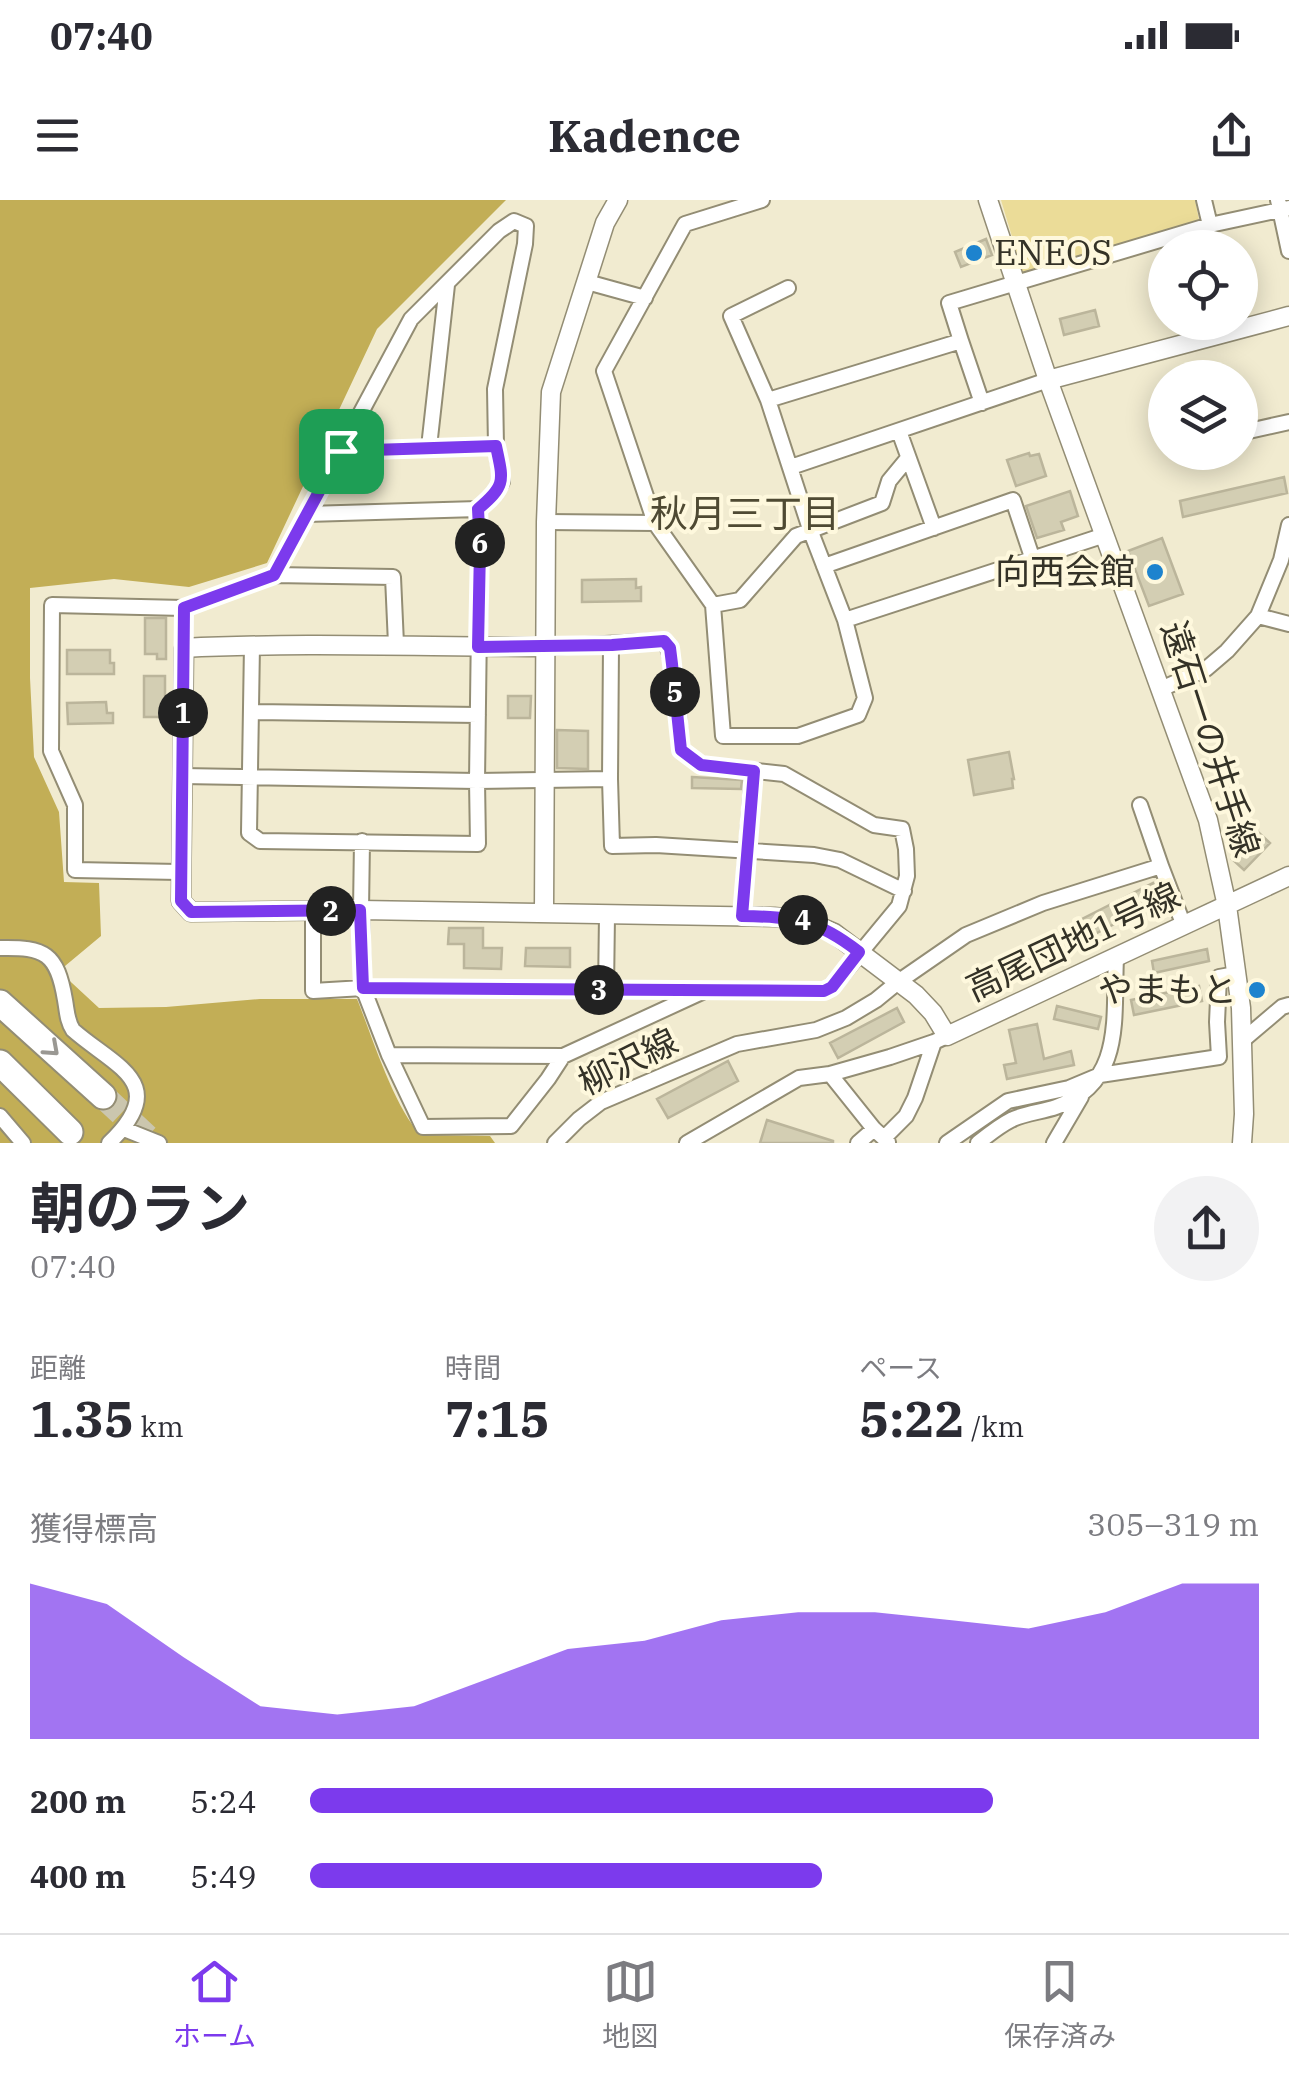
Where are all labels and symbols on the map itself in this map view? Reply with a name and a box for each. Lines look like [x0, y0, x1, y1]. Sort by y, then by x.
place label: ENEOS [994, 229, 1112, 275]
marker: ENEOS [963, 242, 985, 264]
pin [299, 409, 384, 494]
district label: 秋月三丁目 [650, 488, 840, 537]
pin: 6 [455, 518, 505, 568]
place label: 向西会館 [995, 548, 1135, 594]
marker: 向西会館 [1144, 561, 1166, 583]
street label: 遠石一の井手線 [1151, 615, 1271, 862]
pin: 5 [650, 667, 700, 717]
pin: 1 [158, 688, 208, 738]
street label: 高尾団地1号線 [958, 871, 1187, 1011]
pin: 2 [306, 886, 356, 936]
pin: 4 [778, 895, 828, 945]
pin: 3 [574, 965, 624, 1015]
place label: やまもと [1098, 966, 1237, 1012]
marker: やまもと [1246, 979, 1268, 1001]
street label: 柳沢線 [570, 1017, 685, 1105]
one-way arrow [40, 1038, 59, 1056]

